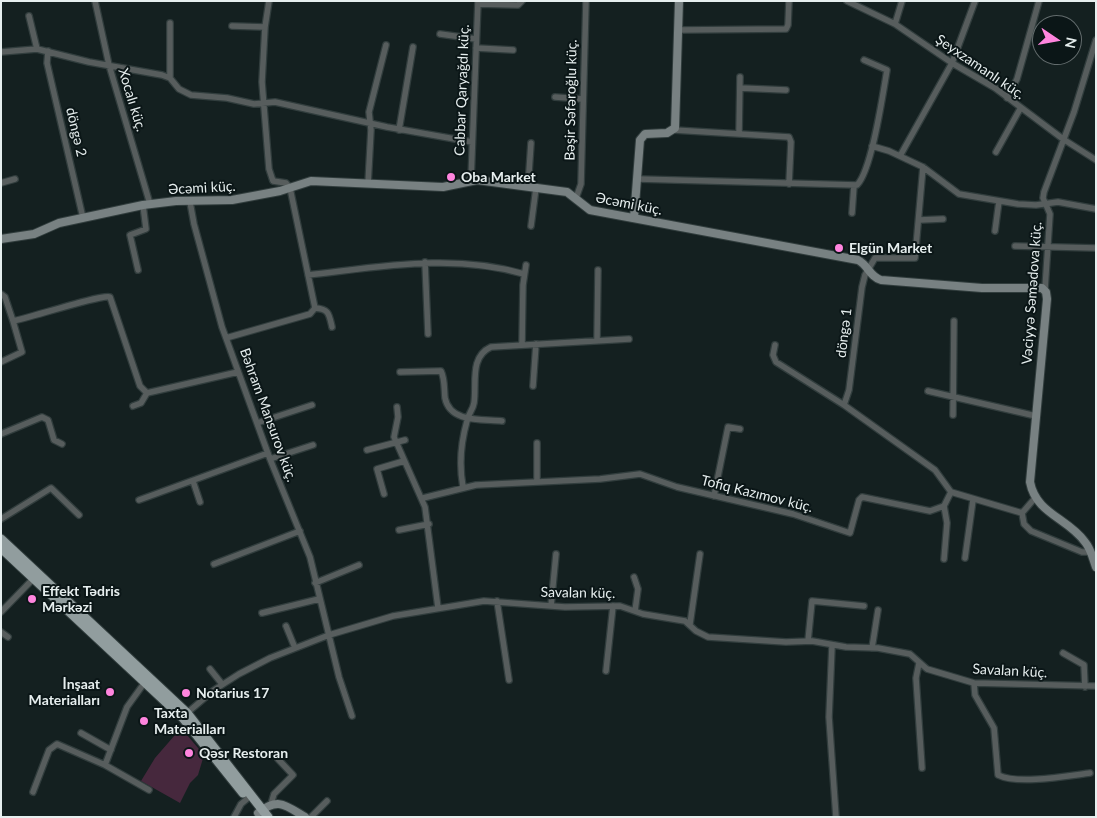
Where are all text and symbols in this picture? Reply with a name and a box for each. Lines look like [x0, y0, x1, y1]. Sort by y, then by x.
north arrow [1032, 15, 1082, 65]
street label: Cabbar Qaryağdı küç. [451, 24, 473, 156]
street label: Şeyxzamanlı küç. [932, 31, 1028, 103]
text: N [1062, 36, 1081, 50]
street label: Bəşir Səfəroğlu küç. [562, 39, 580, 161]
street label: Xocalı küç. [114, 66, 150, 134]
street label: döngə 2 [62, 106, 90, 158]
place label: Oba Market [461, 169, 536, 185]
marker: Oba Market [445, 171, 457, 183]
street label: Əcəmi küç. [168, 178, 236, 198]
street label: Əcəmi küç. [594, 189, 664, 219]
street label: Vəciyyə Səmədova küç. [1019, 221, 1045, 365]
place label: Elgün Market [849, 240, 932, 256]
marker: Elgün Market [833, 242, 845, 254]
street label: döngə 1 [833, 307, 855, 359]
street label: Bəhram Mansurov küç. [236, 346, 300, 484]
street label: Tofiq Kazımov küç. [699, 472, 815, 516]
place label: Effekt Tədris Mərkəzi [42, 583, 120, 616]
street label: Savalan küç. [540, 584, 616, 602]
marker: Effekt Tədris Mərkəzi [26, 593, 38, 605]
street label: Savalan küç. [972, 661, 1048, 681]
place label: İnşaat Materialları [29, 676, 100, 709]
place label: Notarius 17 [196, 685, 269, 701]
marker: İnşaat Materialları [104, 686, 116, 698]
marker: Notarius 17 [180, 687, 192, 699]
place label: Taxta Materialları [154, 705, 225, 738]
marker: Taxta Materialları [138, 715, 150, 727]
place label: Qəsr Restoran [199, 745, 288, 761]
marker: Qəsr Restoran [183, 747, 195, 759]

